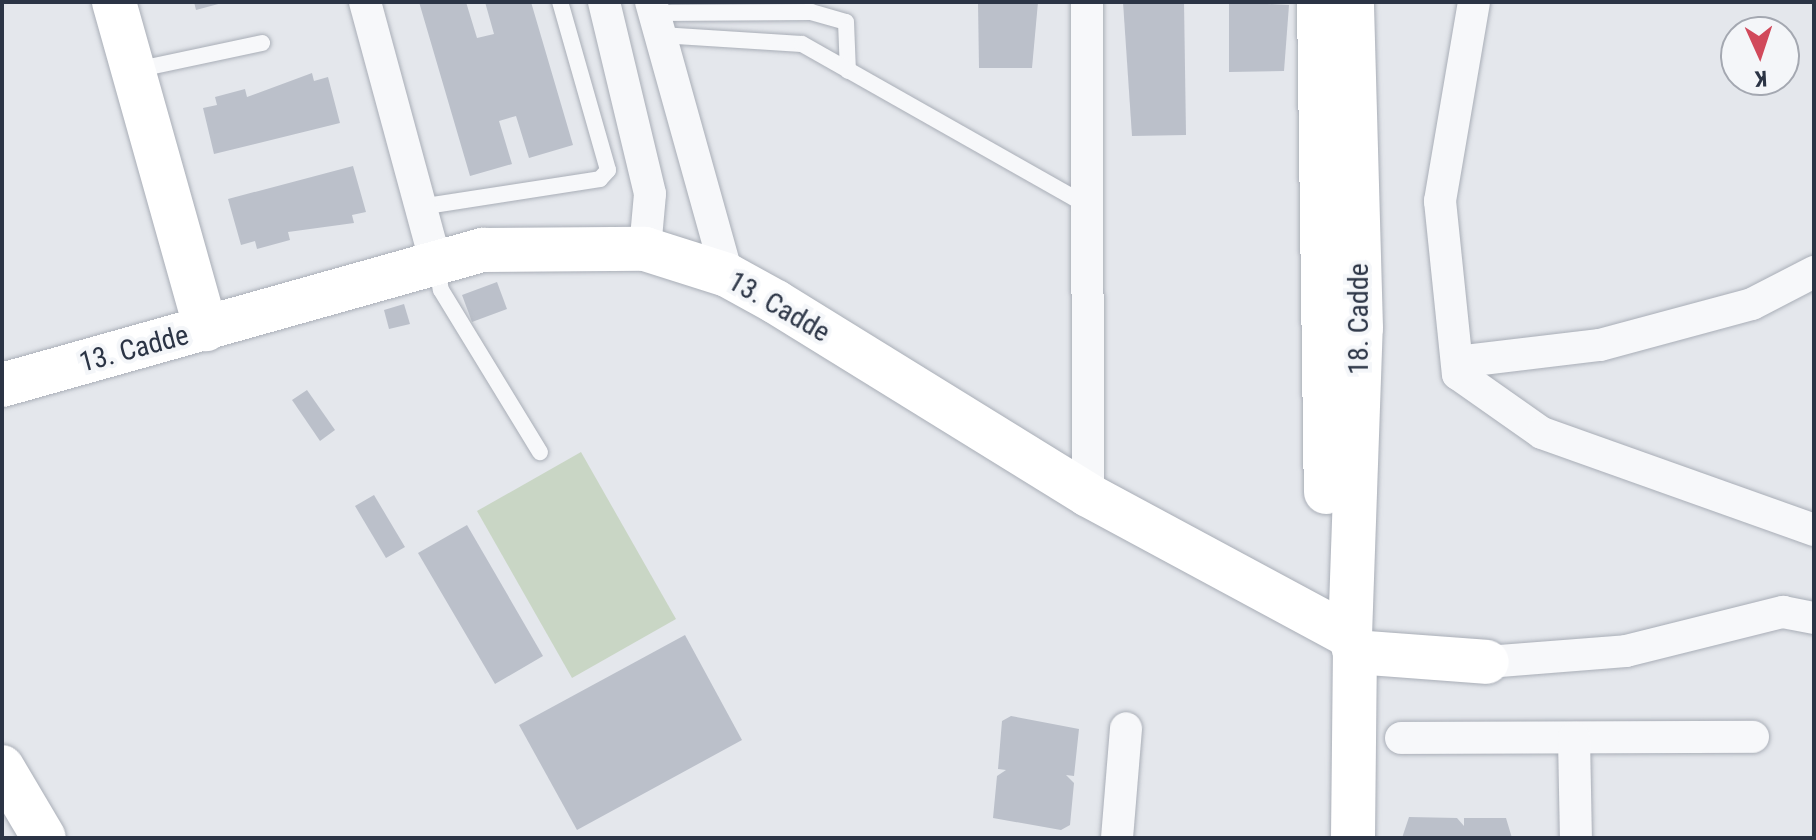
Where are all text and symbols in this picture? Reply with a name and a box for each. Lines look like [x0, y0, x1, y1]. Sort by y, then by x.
north arrow [1720, 16, 1800, 96]
text: K [1754, 66, 1768, 91]
street label: 18. Cadde [1342, 263, 1376, 375]
street label: 13. Cadde [722, 265, 836, 349]
street label: 13. Cadde [76, 318, 192, 380]

